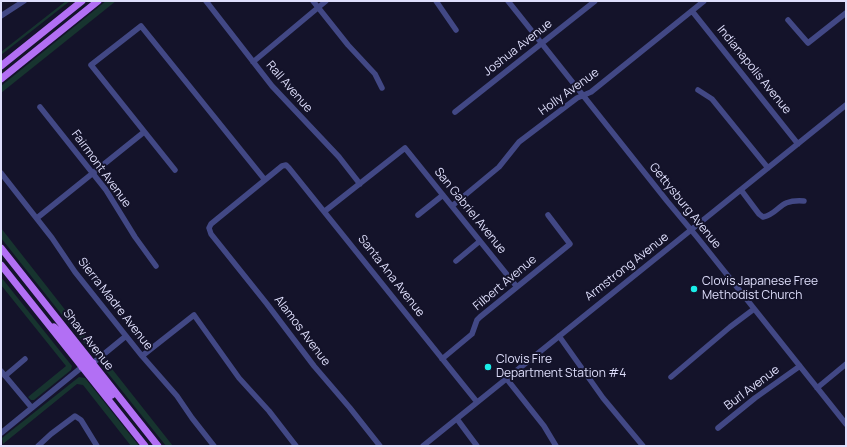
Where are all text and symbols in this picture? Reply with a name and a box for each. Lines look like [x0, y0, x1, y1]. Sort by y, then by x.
street label: Joshua Avenue [481, 17, 555, 79]
street label: Indianapolis Avenue [714, 23, 794, 117]
street label: Rall Avenue [263, 58, 315, 116]
street label: Holly Avenue [536, 65, 602, 119]
street label: Fairmont Avenue [68, 127, 134, 211]
street label: Gettysburg Avenue [646, 160, 724, 252]
street label: San Gabriel Avenue [431, 165, 509, 257]
street label: Armstrong Avenue [582, 230, 672, 304]
street label: Santa Ana Avenue [355, 232, 427, 320]
street label: Filbert Avenue [470, 252, 540, 314]
street label: Sierra Madre Avenue [74, 255, 156, 353]
place label: Clovis Japanese Free Methodist Church [702, 275, 818, 303]
marker: Clovis Japanese Free Methodist Church [689, 284, 699, 294]
street label: Alamos Avenue [271, 293, 333, 369]
street label: Shaw Avenue [60, 307, 116, 373]
place label: Clovis Fire Department Station #4 [496, 353, 626, 381]
marker: Clovis Fire Department Station #4 [483, 362, 493, 372]
street label: Burl Avenue [722, 363, 782, 413]

